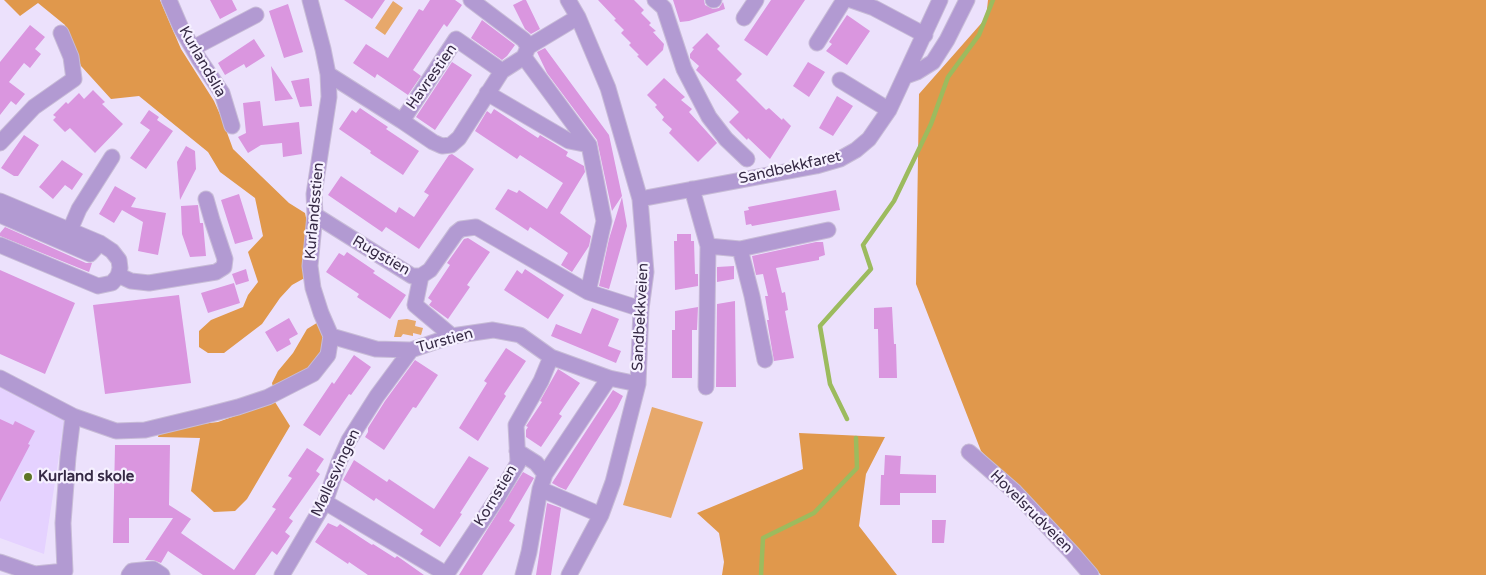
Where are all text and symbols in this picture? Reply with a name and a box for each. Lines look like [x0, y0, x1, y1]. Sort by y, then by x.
street label: Kurlandslia [175, 23, 229, 101]
street label: Havrestien [403, 41, 461, 113]
street label: Sandbekkfaret [737, 148, 843, 188]
street label: Kurlandsstien [302, 162, 328, 260]
street label: Rugstien [349, 232, 413, 280]
street label: Sandbekkveien [629, 262, 653, 372]
street label: Turstien [415, 325, 475, 357]
street label: Møllesvingen [308, 426, 364, 520]
street label: Kornstien [471, 462, 521, 530]
street label: Hovelsrudveien [986, 467, 1076, 557]
place label: Kurland skole [38, 468, 134, 486]
marker: Kurland skole [22, 471, 34, 483]

